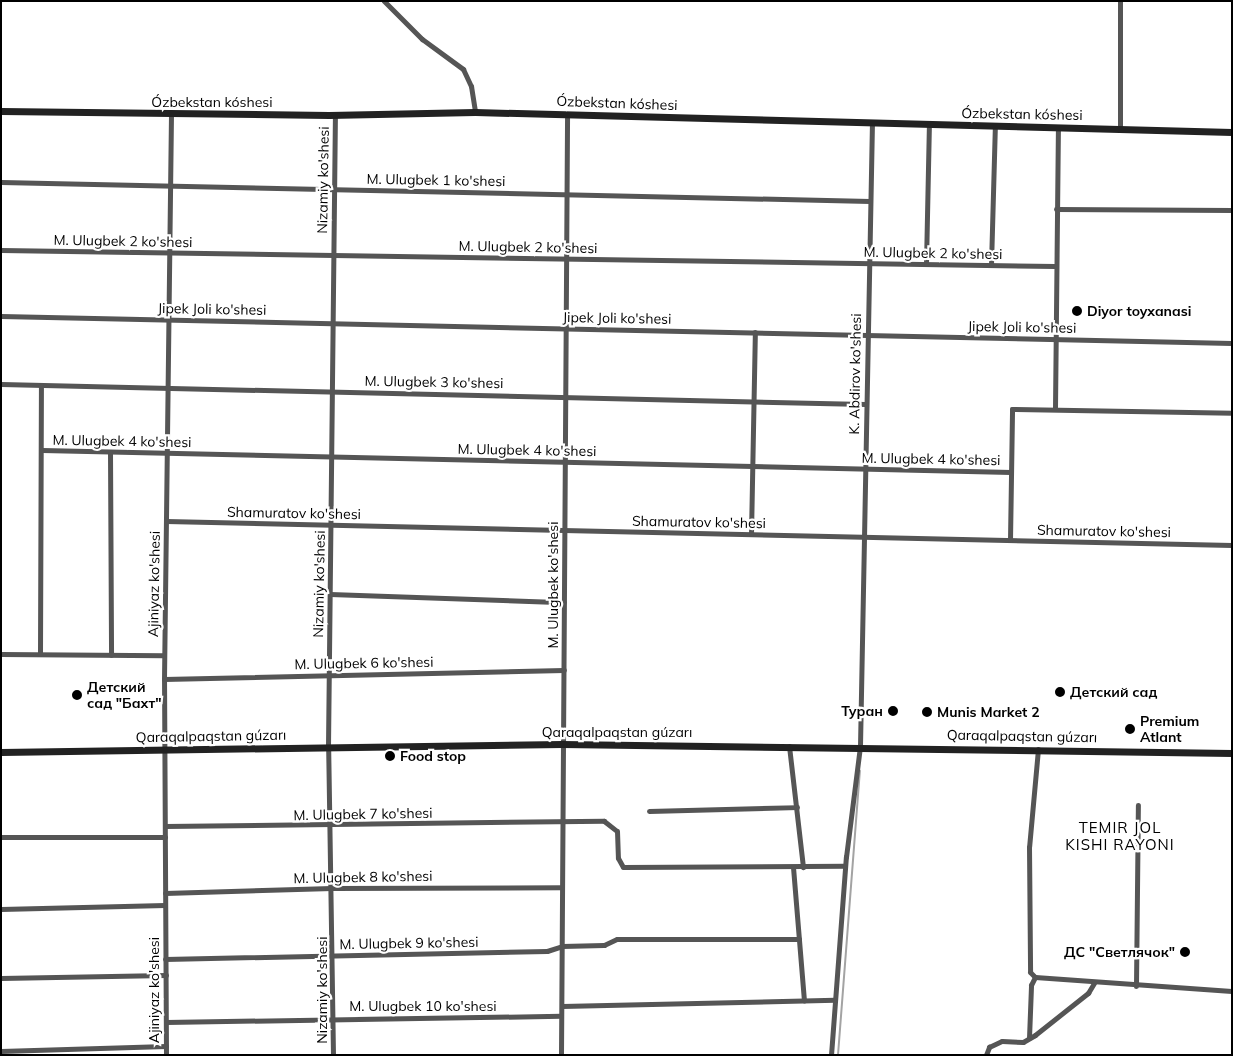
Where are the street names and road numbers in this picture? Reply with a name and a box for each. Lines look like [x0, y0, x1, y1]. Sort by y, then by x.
street label: Ózbekstan kóshesi [556, 92, 678, 114]
street label: Ózbekstan kóshesi [151, 94, 273, 110]
street label: Ózbekstan kóshesi [961, 105, 1083, 123]
street label: Nizamiy ko'shesi [314, 126, 332, 234]
street label: M. Ulugbek 1 ko'shesi [366, 170, 506, 190]
street label: M. Ulugbek 2 ko'shesi [53, 231, 193, 251]
street label: M. Ulugbek 2 ko'shesi [458, 237, 598, 257]
street label: M. Ulugbek 2 ko'shesi [863, 243, 1003, 263]
street label: Jipek Joli ko'shesi [157, 300, 267, 318]
street label: Jipek Joli ko'shesi [562, 309, 672, 327]
street label: K. Abdirov ko'shesi [846, 313, 864, 435]
street label: Jipek Joli ko'shesi [967, 318, 1077, 336]
street label: M. Ulugbek 3 ko'shesi [364, 372, 504, 392]
street label: M. Ulugbek 4 ko'shesi [52, 431, 192, 451]
street label: M. Ulugbek 4 ko'shesi [457, 440, 597, 460]
street label: M. Ulugbek 4 ko'shesi [861, 449, 1001, 469]
street label: Shamuratov ko'shesi [227, 503, 361, 523]
street label: Shamuratov ko'shesi [632, 512, 766, 532]
street label: Shamuratov ko'shesi [1037, 521, 1171, 541]
street label: M. Ulugbek ko'shesi [545, 522, 561, 648]
street label: Nizamiy ko'shesi [310, 530, 328, 638]
street label: Ajiniyaz ko'shesi [145, 531, 163, 637]
street label: M. Ulugbek 6 ko'shesi [294, 653, 434, 673]
street label: Qaraqalpaqstan gúzarı [542, 724, 692, 740]
street label: Qaraqalpaqstan gúzarı [136, 726, 286, 746]
street label: Qaraqalpaqstan gúzarı [947, 726, 1097, 746]
street label: M. Ulugbek 7 ko'shesi [293, 804, 433, 824]
street label: M. Ulugbek 8 ko'shesi [293, 867, 433, 887]
street label: M. Ulugbek 9 ko'shesi [339, 933, 479, 953]
street label: Nizamiy ko'shesi [314, 936, 330, 1044]
street label: Ajiniyaz ko'shesi [146, 937, 162, 1043]
street label: M. Ulugbek 10 ko'shesi [349, 998, 497, 1014]

